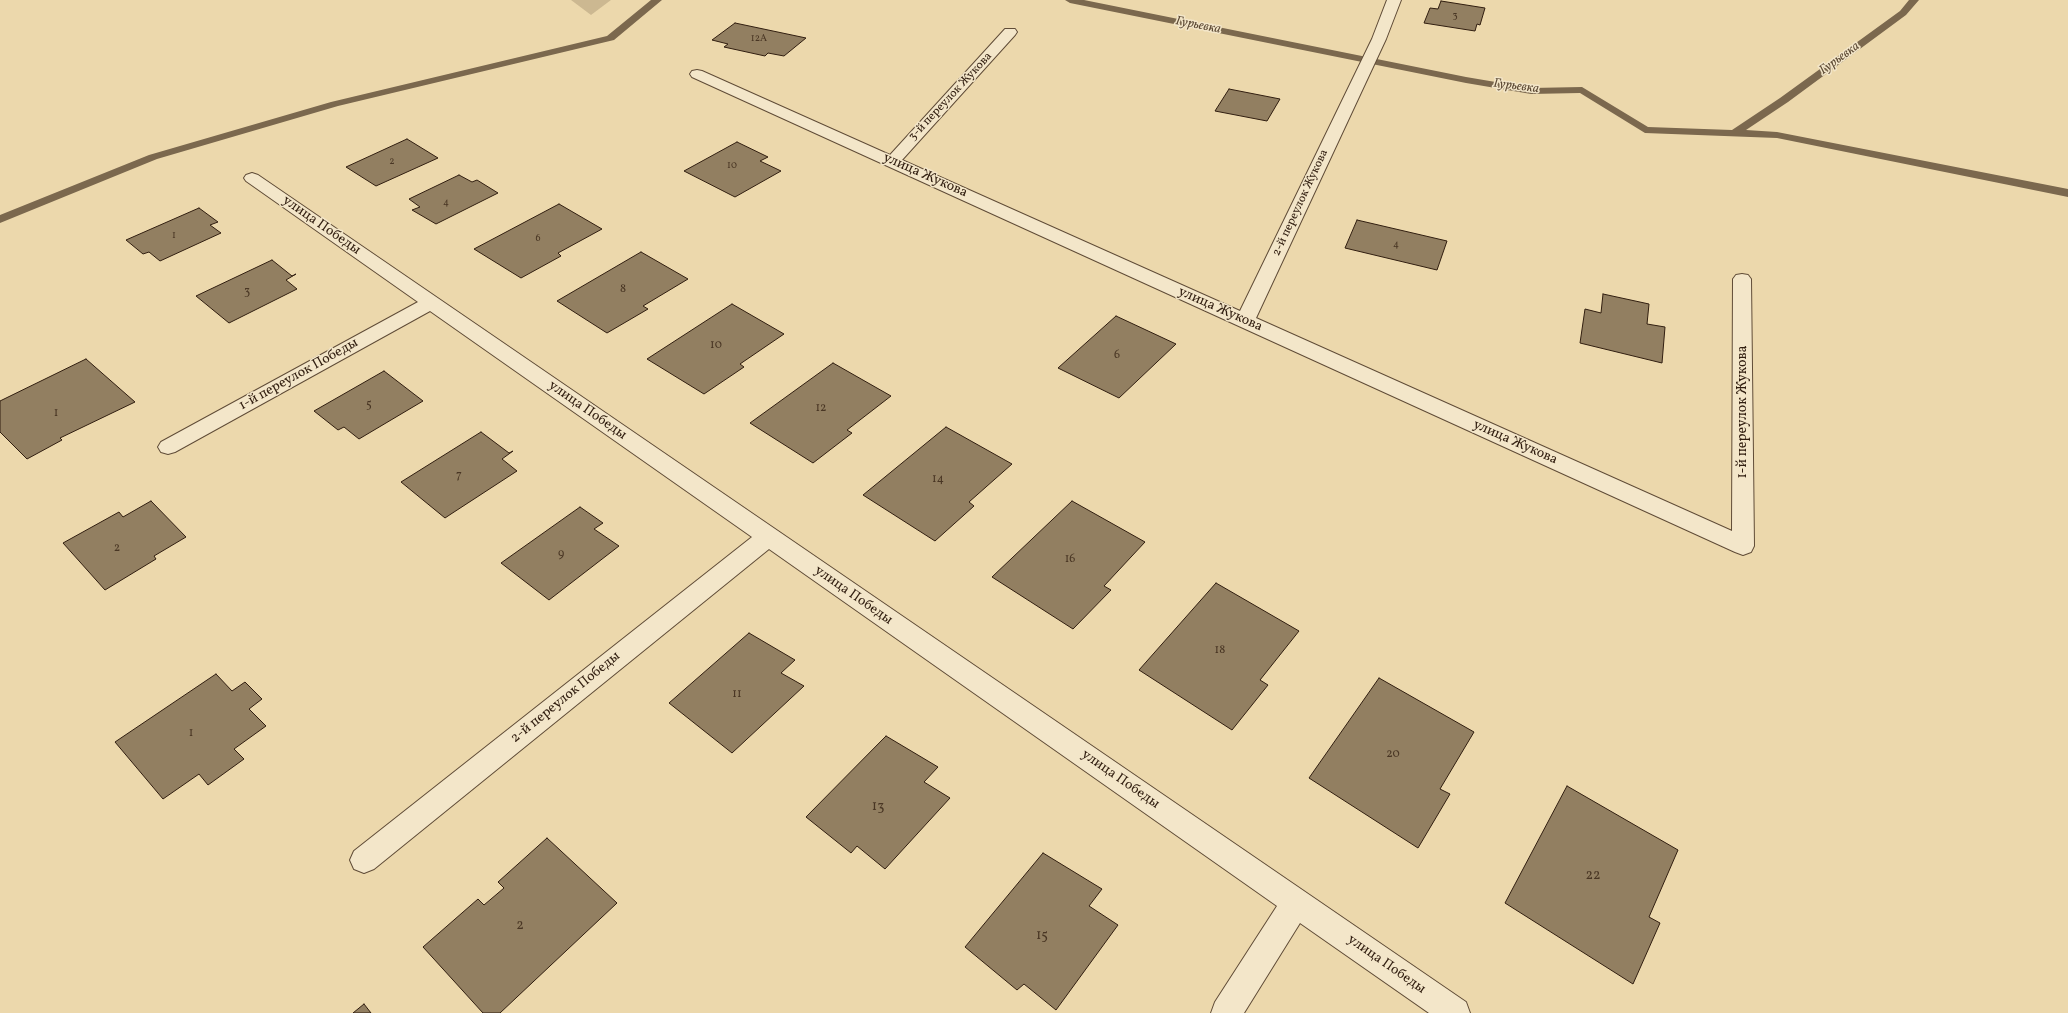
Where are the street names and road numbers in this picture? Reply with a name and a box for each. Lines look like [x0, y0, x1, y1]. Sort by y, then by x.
street label: 3-й переулок Жукова [906, 50, 996, 144]
street label: 2-й переулок Жукова [1270, 147, 1332, 259]
street label: улица Жукова [880, 150, 970, 202]
street label: улица Победы [279, 193, 363, 259]
street label: улица Жукова [1175, 284, 1265, 336]
street label: 1-й переулок Победы [236, 335, 362, 415]
street label: 1-й переулок Жукова [1735, 346, 1751, 478]
street label: улица Победы [545, 378, 629, 444]
street label: улица Жукова [1470, 417, 1560, 469]
street label: улица Победы [811, 563, 895, 629]
street label: 2-й переулок Победы [508, 649, 624, 747]
street label: улица Победы [1078, 747, 1162, 813]
street label: улица Победы [1344, 932, 1428, 998]

